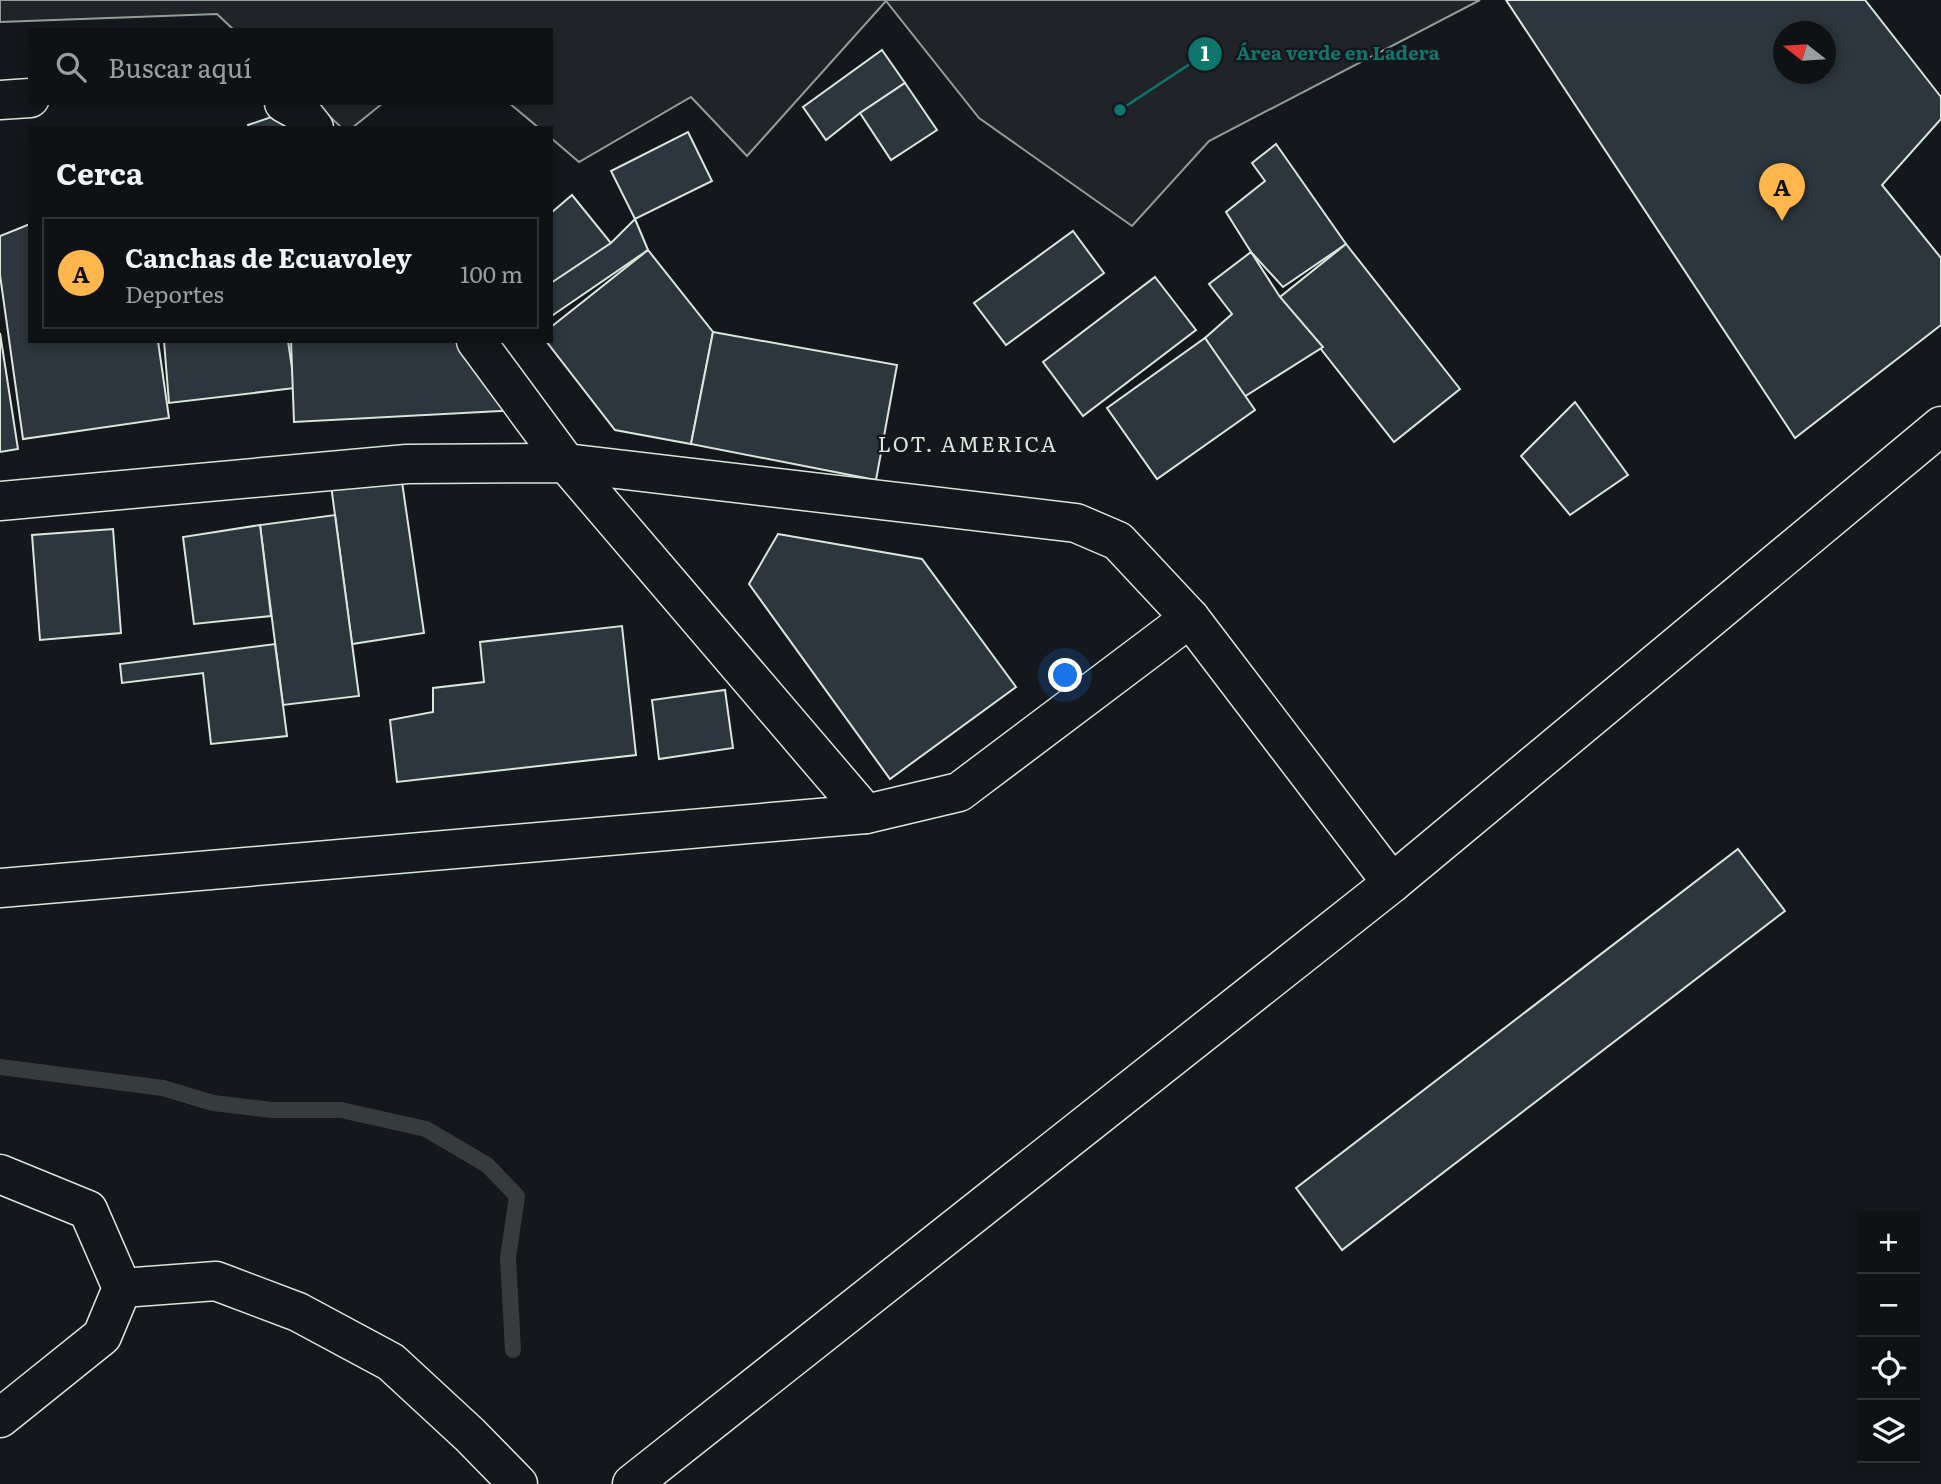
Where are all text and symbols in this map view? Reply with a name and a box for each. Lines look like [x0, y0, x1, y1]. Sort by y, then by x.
north arrow [1773, 21, 1836, 84]
search box [28, 28, 553, 105]
callout: Área verde en Ladera [1187, 34, 1454, 74]
text: 1 [1201, 36, 1210, 67]
text: Área verde en Ladera [1236, 38, 1440, 66]
text: Buscar aquí [108, 47, 252, 86]
icon: search [52, 48, 90, 86]
text: Cerca [56, 150, 143, 194]
pin: A [1759, 163, 1805, 221]
text: Canchas de Ecuavoley [125, 237, 412, 276]
text: A [72, 256, 90, 290]
text: 100 m [460, 256, 523, 290]
text: Deportes [125, 276, 224, 310]
district label: LOT. AMERICA [878, 427, 1058, 458]
your location [1048, 658, 1082, 692]
map controls [1857, 1211, 1920, 1463]
button: + [1857, 1211, 1920, 1274]
button: − [1857, 1274, 1920, 1337]
button: locate [1857, 1337, 1920, 1400]
button: layers [1857, 1400, 1920, 1463]

